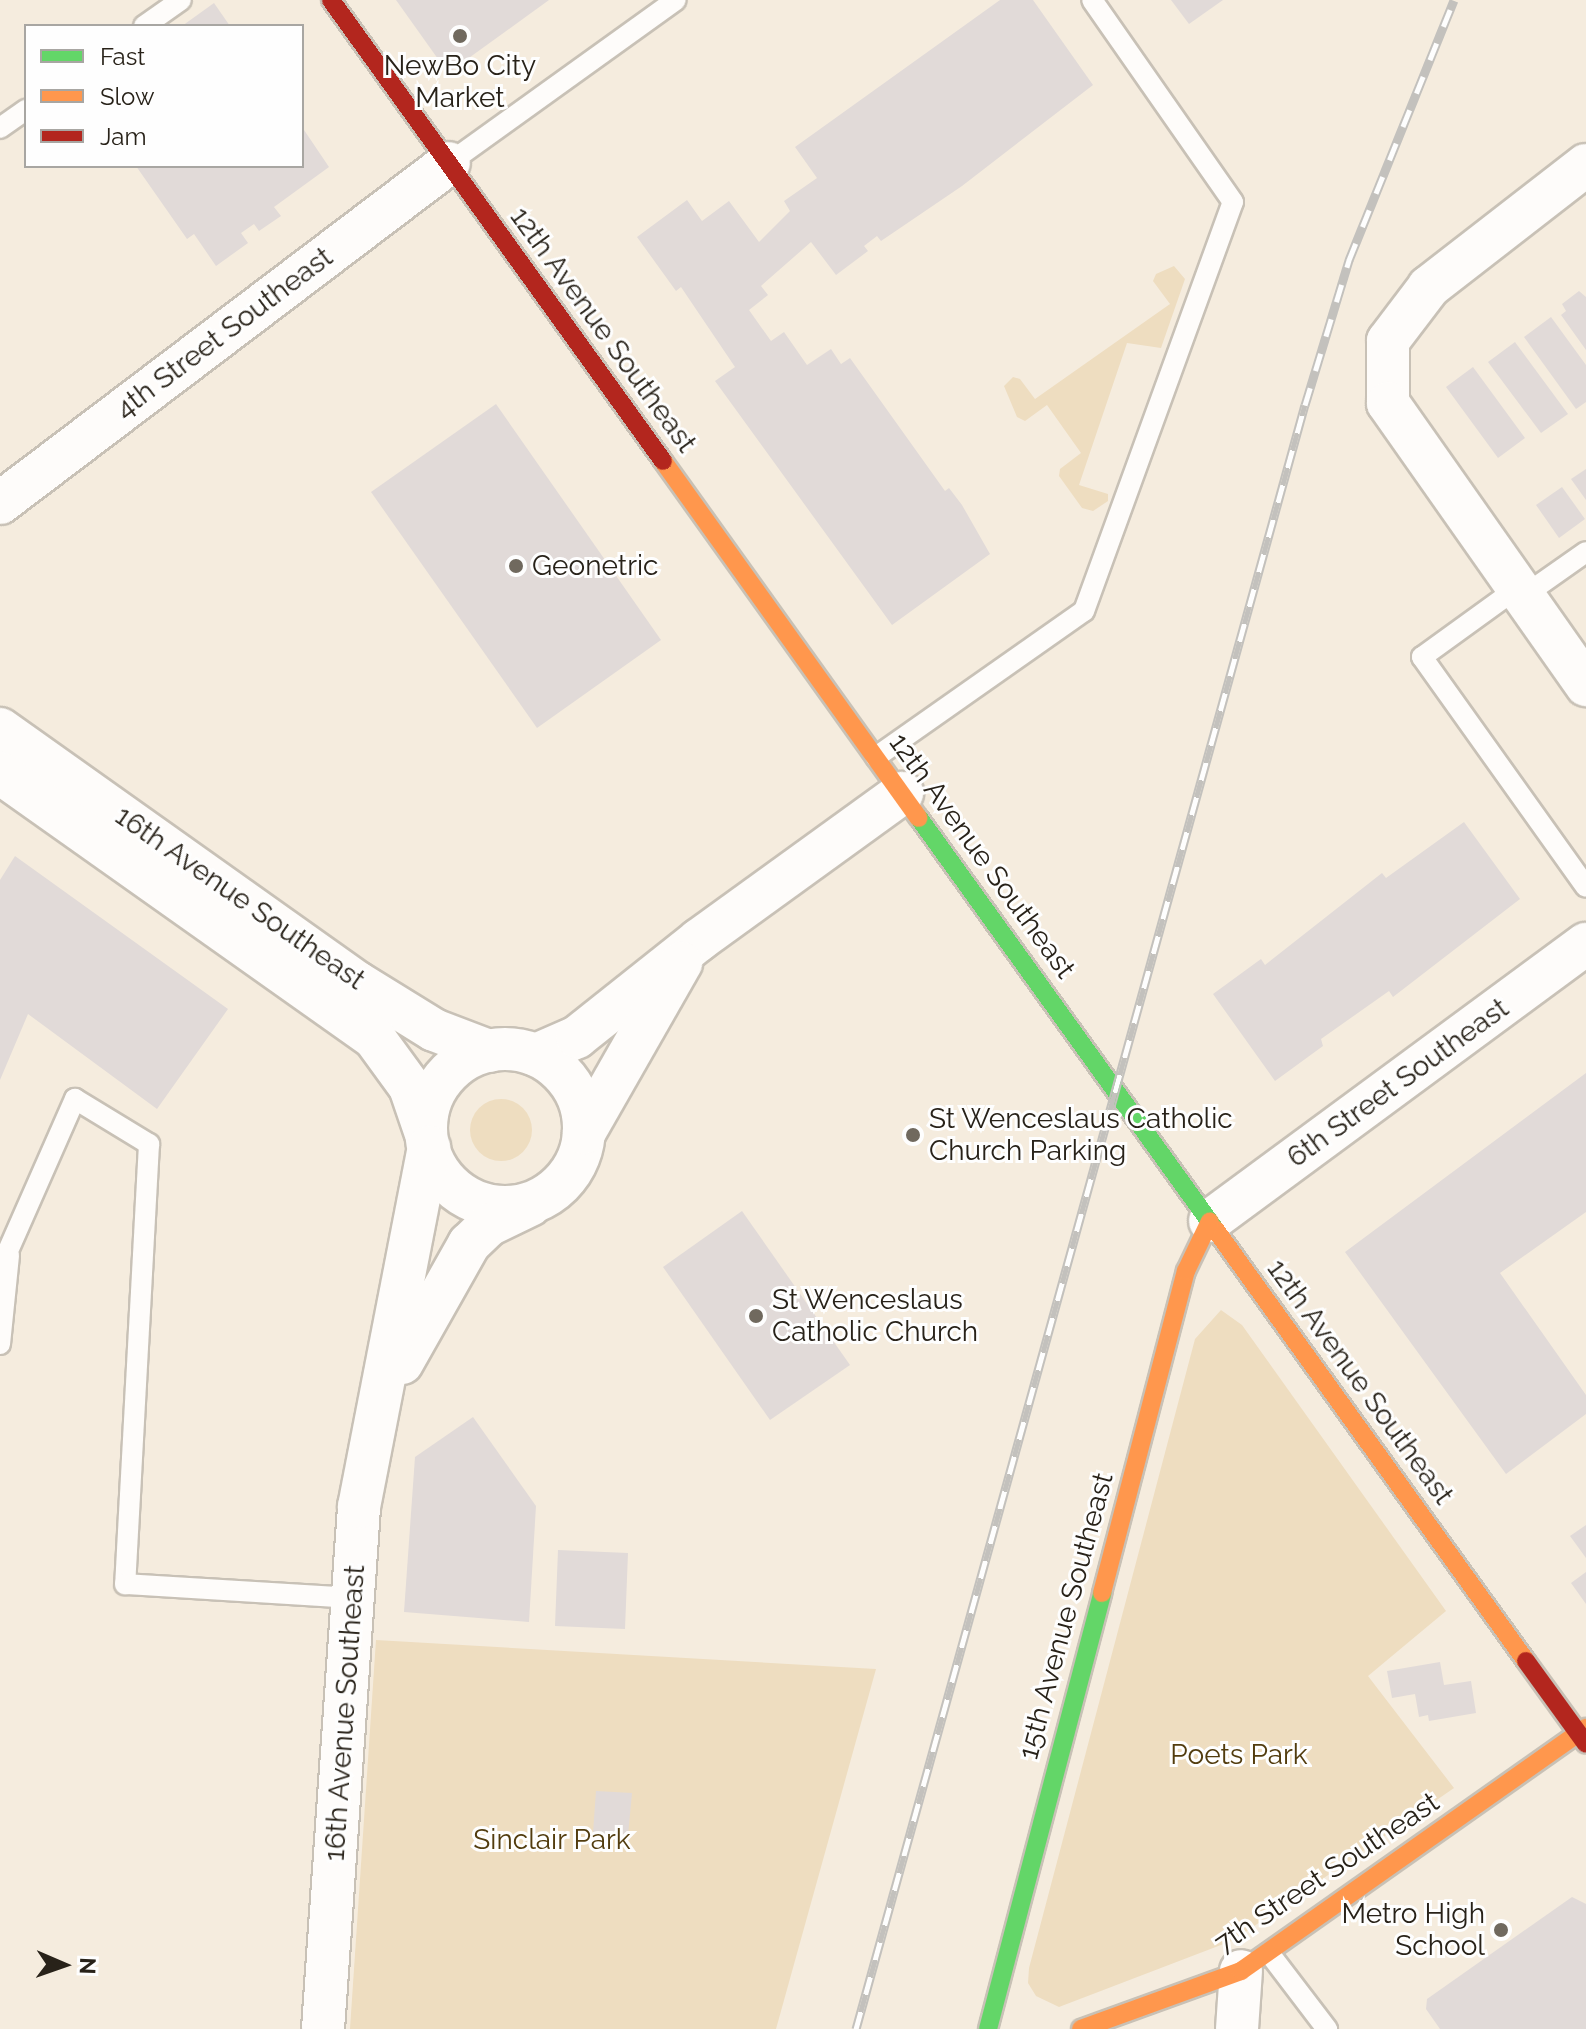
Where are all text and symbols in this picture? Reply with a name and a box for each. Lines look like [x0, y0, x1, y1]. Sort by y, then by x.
legend [24, 24, 304, 168]
marker: NewBo City Market [451, 27, 469, 45]
text: Fast [100, 42, 145, 71]
place label: NewBo City Market [384, 49, 536, 115]
text: Slow [100, 82, 154, 111]
text: Jam [100, 122, 146, 151]
street label: 12th Avenue Southeast [503, 201, 703, 459]
street label: 4th Street Southeast [109, 240, 339, 426]
place label: Geonetric [532, 549, 658, 583]
marker: Geonetric [507, 557, 525, 575]
street label: 12th Avenue Southeast [882, 727, 1082, 985]
street label: 16th Avenue Southeast [108, 799, 372, 997]
street label: 6th Street Southeast [1281, 992, 1515, 1174]
place label: St Wenceslaus Catholic Church Parking [929, 1102, 1234, 1168]
marker: St Wenceslaus Catholic Church Parking [904, 1126, 922, 1144]
street label: 12th Avenue Southeast [1260, 1253, 1460, 1511]
place label: St Wenceslaus Catholic Church [772, 1283, 978, 1349]
marker: St Wenceslaus Catholic Church [747, 1307, 765, 1325]
street label: 15th Avenue Southeast [1011, 1469, 1121, 1763]
street label: 16th Avenue Southeast [318, 1563, 372, 1863]
park label: Poets Park [1170, 1738, 1308, 1772]
street label: 7th Street Southeast [1209, 1785, 1445, 1961]
park label: Sinclair Park [473, 1823, 631, 1857]
place label: Metro High School [1341, 1897, 1485, 1963]
marker: Metro High School [1492, 1921, 1510, 1939]
north arrow [24, 1925, 104, 2005]
text: N [75, 1957, 101, 1975]

